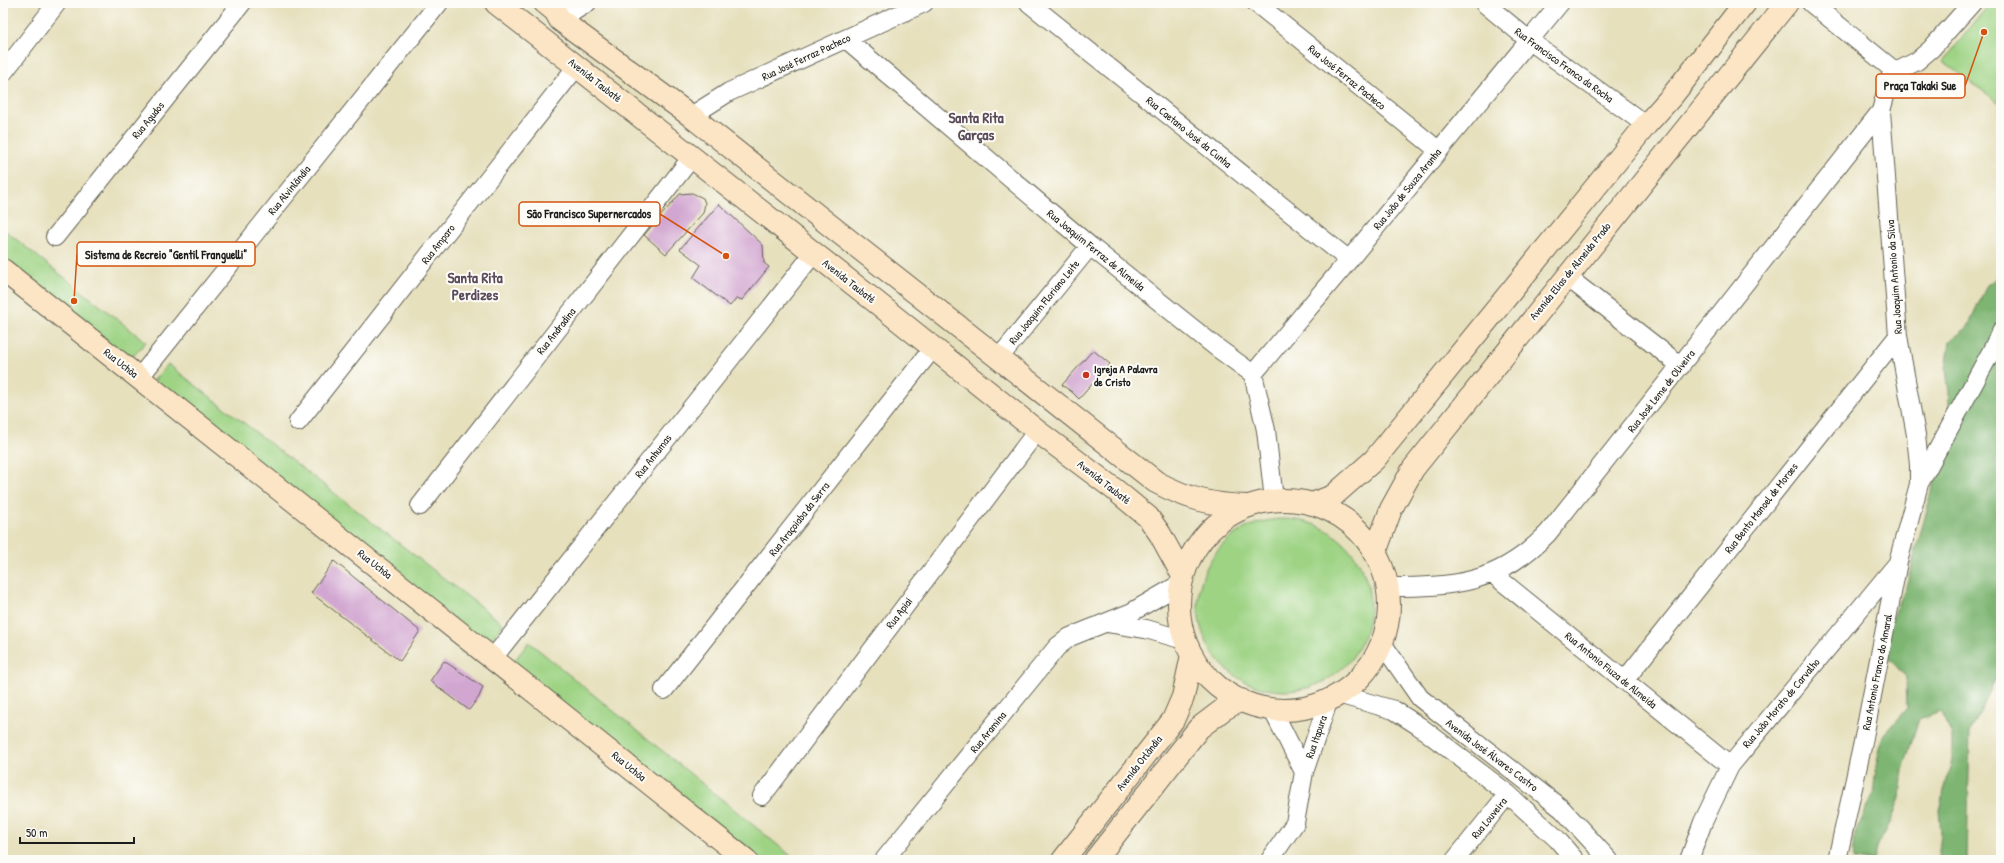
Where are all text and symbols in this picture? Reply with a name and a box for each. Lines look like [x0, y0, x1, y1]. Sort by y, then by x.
street label: Rua Francisco Franco da Rocha [1512, 24, 1617, 106]
street label: Rua José Ferraz Pacheco [760, 30, 853, 84]
street label: Rua José Ferraz Pacheco [1305, 41, 1389, 113]
street label: Avenida Taubaté [566, 55, 625, 105]
callout: Praça Takaki Sue [1876, 74, 1965, 98]
text: Praça Takaki Sue [1884, 77, 1957, 94]
street label: Rua Caetano José da Cunha [1143, 93, 1235, 171]
street label: Rua Agudos [129, 99, 167, 141]
district label: Santa Rita Garças [948, 107, 1004, 145]
street label: Rua João de Souza Aranha [1370, 145, 1444, 232]
street label: Rua Alvinlândia [265, 162, 314, 218]
callout: São Francisco Supernercados [519, 202, 660, 226]
text: São Francisco Supernercados [527, 205, 652, 223]
street label: Rua Joaquim Ferraz de Almeida [1044, 206, 1148, 294]
street label: Avenida Elias de Almeida Prado [1526, 219, 1614, 323]
street label: Rua Joaquim Antonio da Silva [1883, 219, 1905, 334]
street label: Rua Amparo [418, 221, 458, 267]
callout: Sistema de Recreio "Gentil Franguelli" [77, 242, 255, 266]
text: Sistema de Recreio "Gentil Franguelli" [85, 246, 247, 264]
street label: Avenida Taubaté [820, 256, 879, 306]
street label: Rua Joaquim Floriano Leite [1006, 256, 1083, 347]
district label: Santa Rita Perdizes [447, 267, 503, 305]
street label: Rua Andradina [533, 304, 579, 357]
street label: Rua Uchôa [101, 345, 142, 381]
street label: Rua José Leme de Oliveira [1624, 346, 1698, 435]
place label: Igreja A Palavra de Cristo [1094, 362, 1158, 389]
marker: Igreja A Palavra de Cristo [1081, 370, 1091, 380]
street label: Rua Anhumas [632, 431, 674, 481]
street label: Avenida Taubaté [1075, 457, 1134, 507]
street label: Rua Bento Manoel de Moraes [1721, 460, 1801, 556]
street label: Rua Araçoiaba da Serra [766, 479, 833, 559]
street label: Rua Uchôa [355, 546, 396, 582]
street label: Rua Apiaí [883, 595, 915, 631]
street label: Rua Antonio Franco do Amaral [1859, 613, 1895, 731]
street label: Rua Antonio Fiuza de Almeida [1562, 629, 1660, 712]
street label: Rua João Morato de Carvalho [1739, 655, 1823, 751]
street label: Rua Aramina [967, 708, 1009, 756]
street label: Rua Itapura [1302, 713, 1330, 760]
street label: Avenida José Álvares Castro [1443, 716, 1541, 795]
street label: Avenida Orlândia [1113, 732, 1165, 793]
street label: Rua Uchôa [609, 748, 649, 784]
street label: Rua Louveira [1468, 794, 1510, 841]
scale bar [20, 819, 134, 845]
text: 50 m [26, 824, 47, 841]

